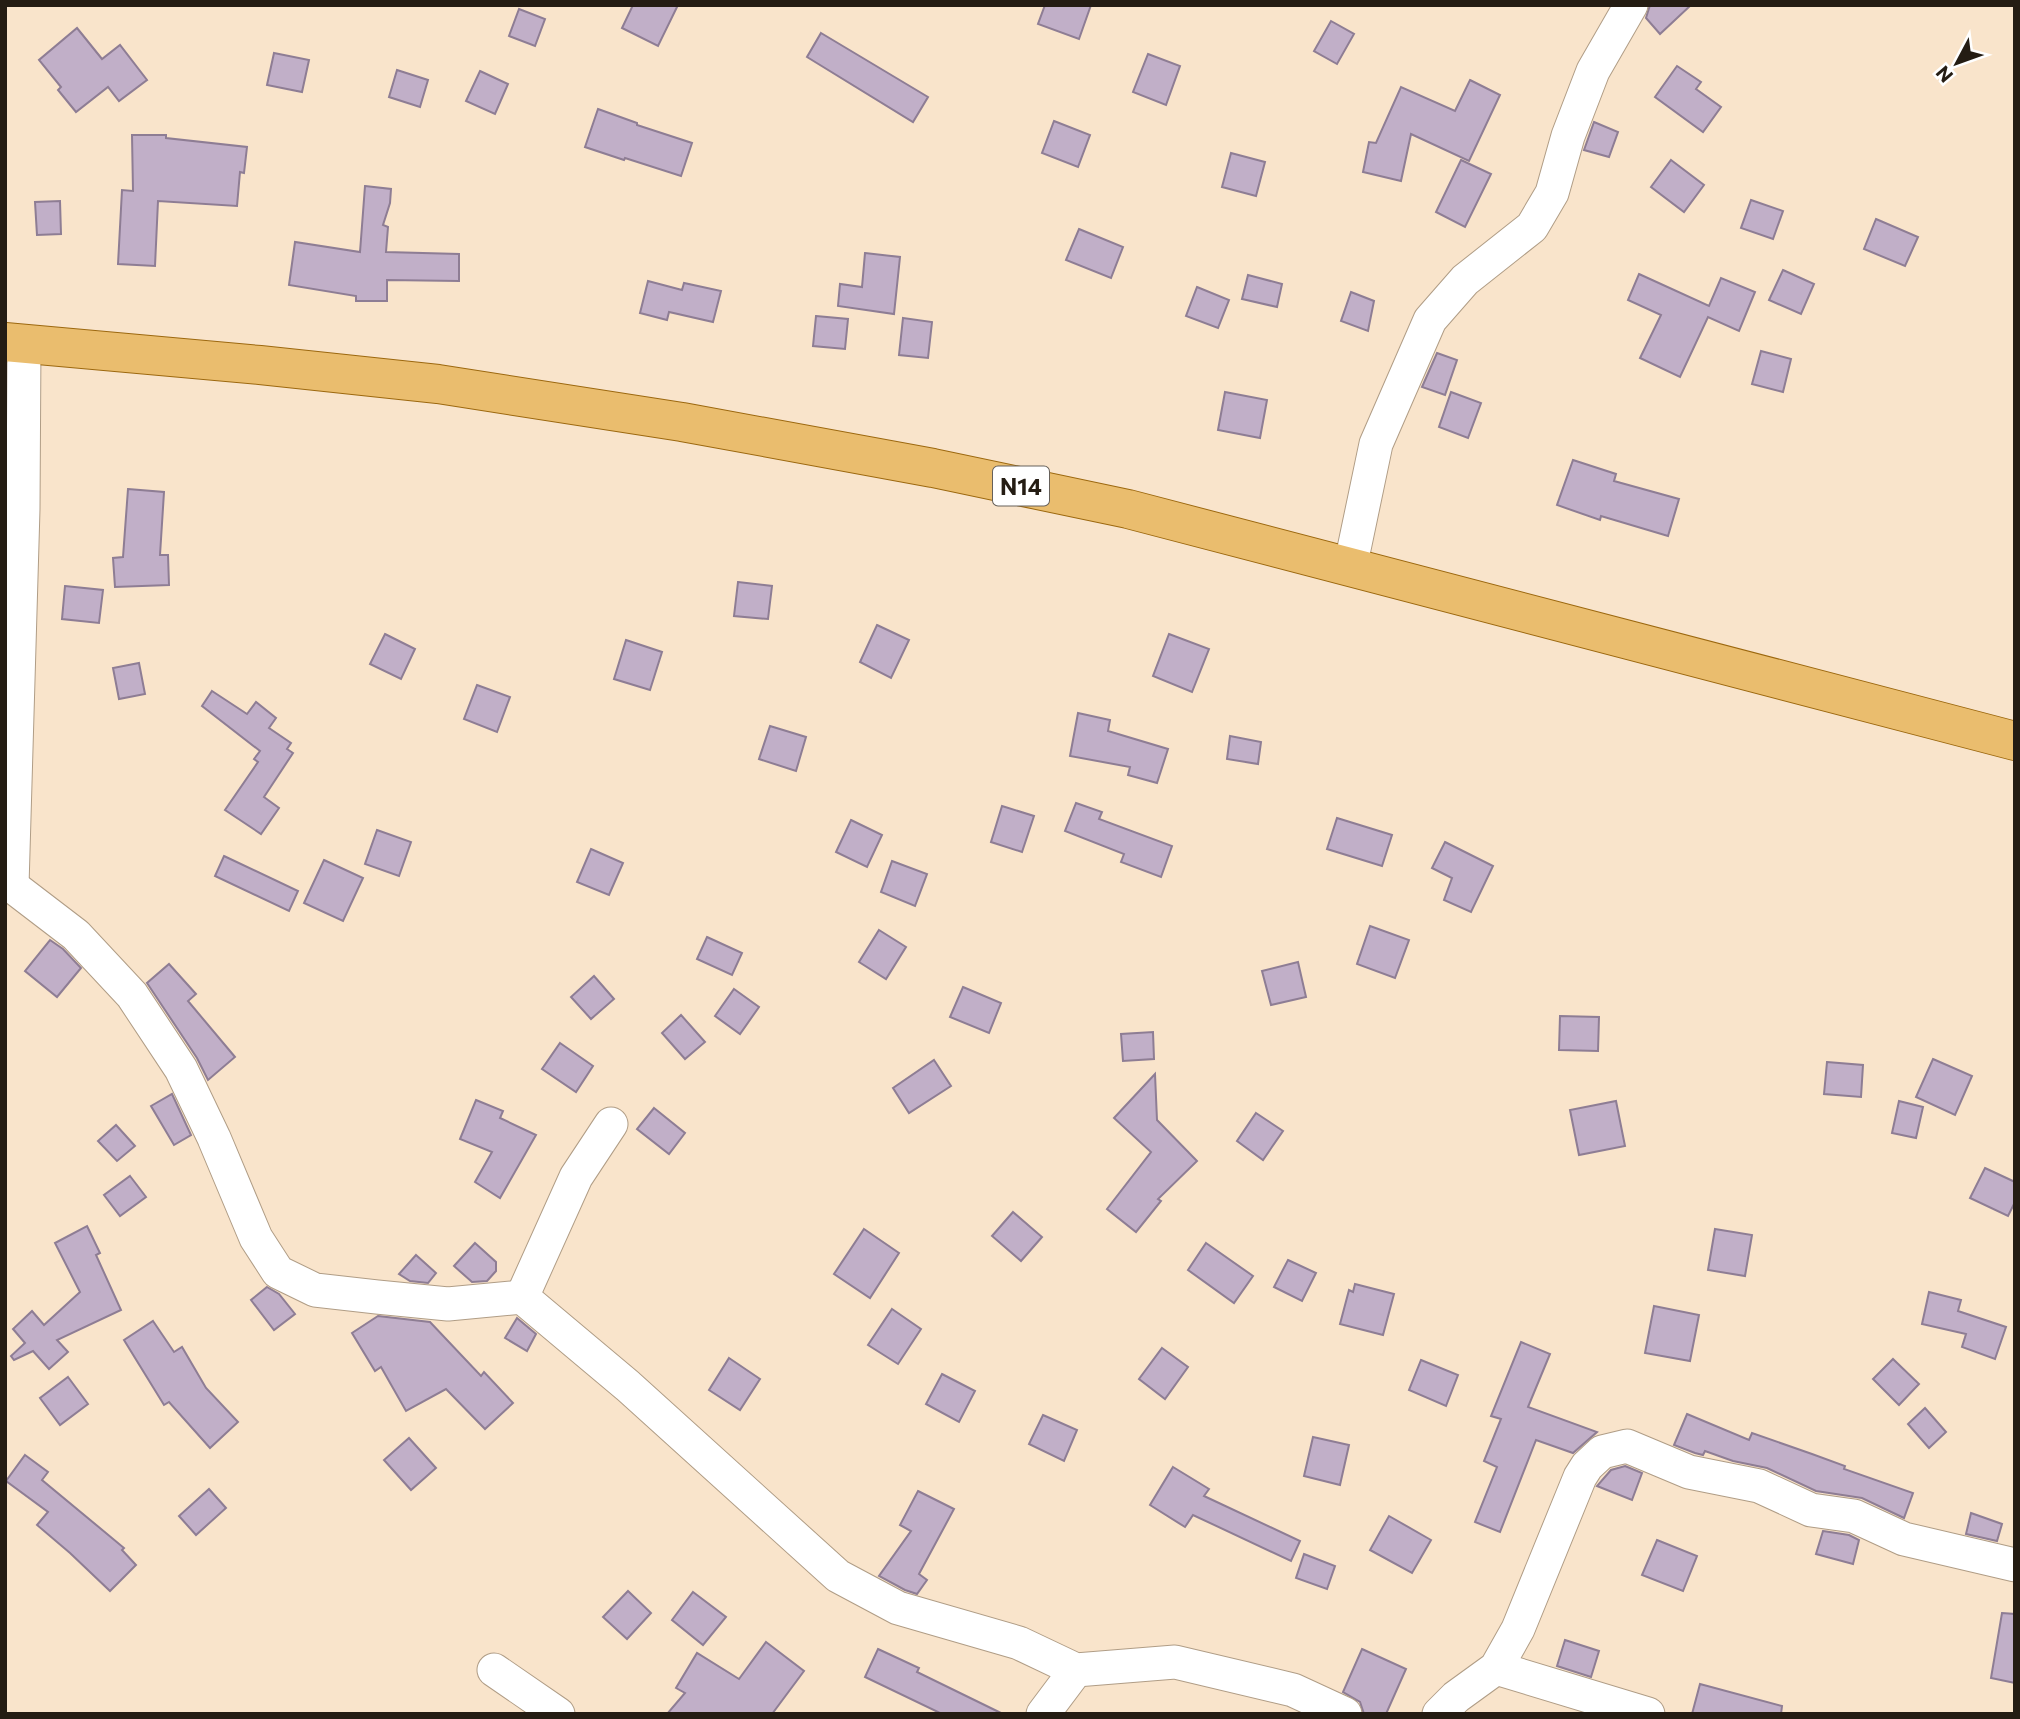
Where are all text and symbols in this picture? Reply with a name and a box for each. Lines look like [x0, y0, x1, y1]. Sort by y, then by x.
north arrow [1922, 28, 1992, 98]
text: N [1930, 62, 1957, 87]
road number: N14 [993, 466, 1049, 506]

